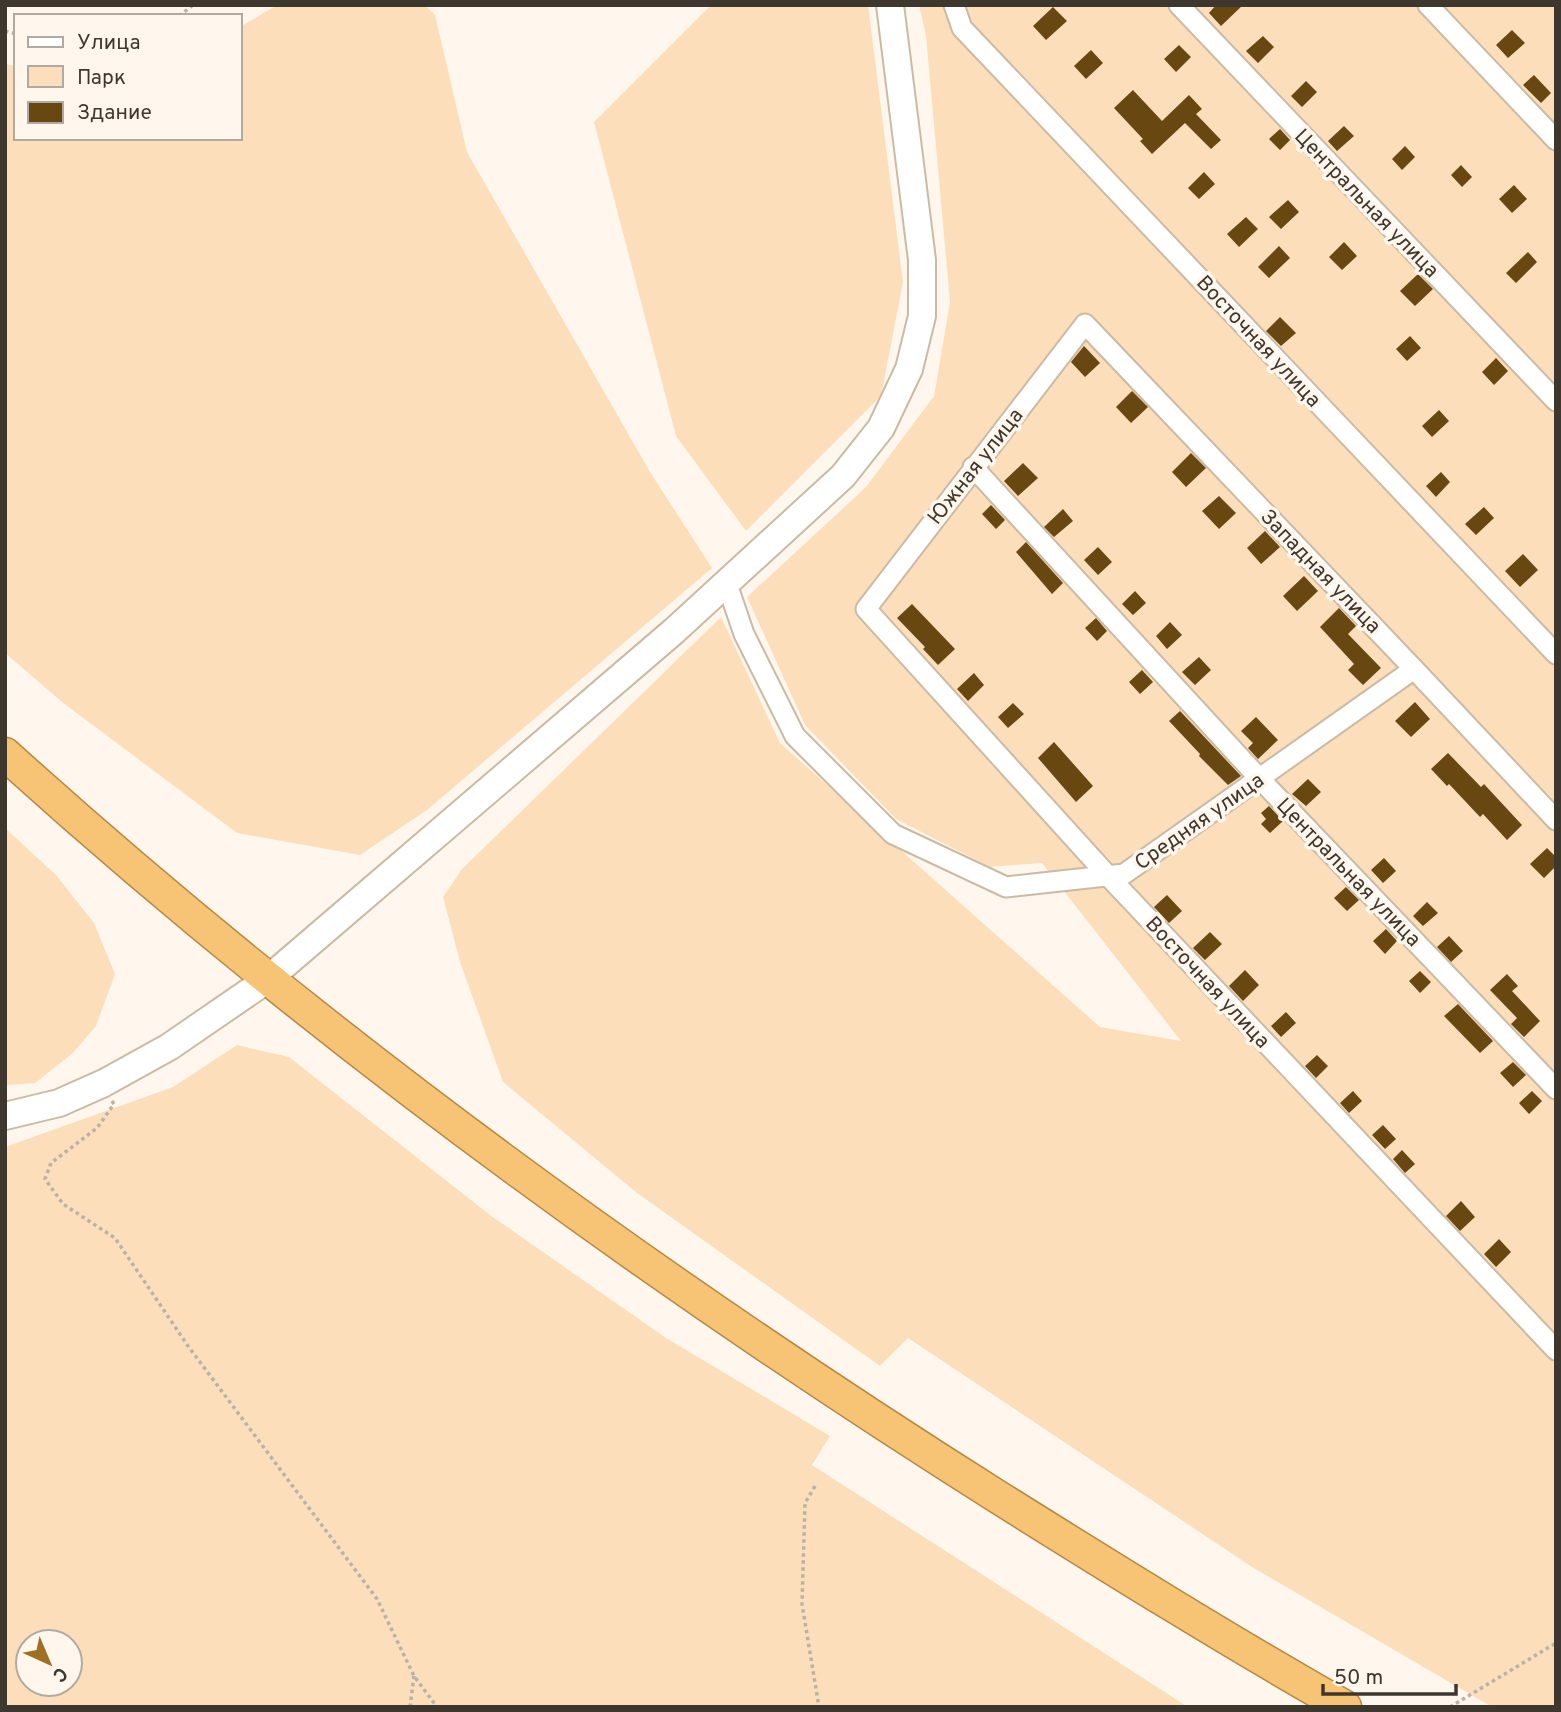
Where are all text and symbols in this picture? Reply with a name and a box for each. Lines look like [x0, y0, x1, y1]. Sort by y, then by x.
legend [14, 14, 242, 140]
text: Улица [77, 30, 141, 57]
text: Парк [77, 65, 126, 92]
text: Здание [77, 100, 152, 127]
street label: Центральная улица [1288, 124, 1444, 284]
street label: Восточная улица [1190, 270, 1326, 414]
street label: Южная улица [922, 403, 1030, 531]
street label: Западная улица [1254, 504, 1386, 640]
street label: Средняя улица [1130, 768, 1270, 877]
street label: Центральная улица [1270, 793, 1426, 953]
street label: Восточная улица [1139, 911, 1275, 1055]
north arrow [14, 1628, 84, 1698]
scale bar [1323, 1652, 1456, 1696]
text: С [47, 1661, 72, 1687]
text: 50 m [1334, 1665, 1383, 1692]

